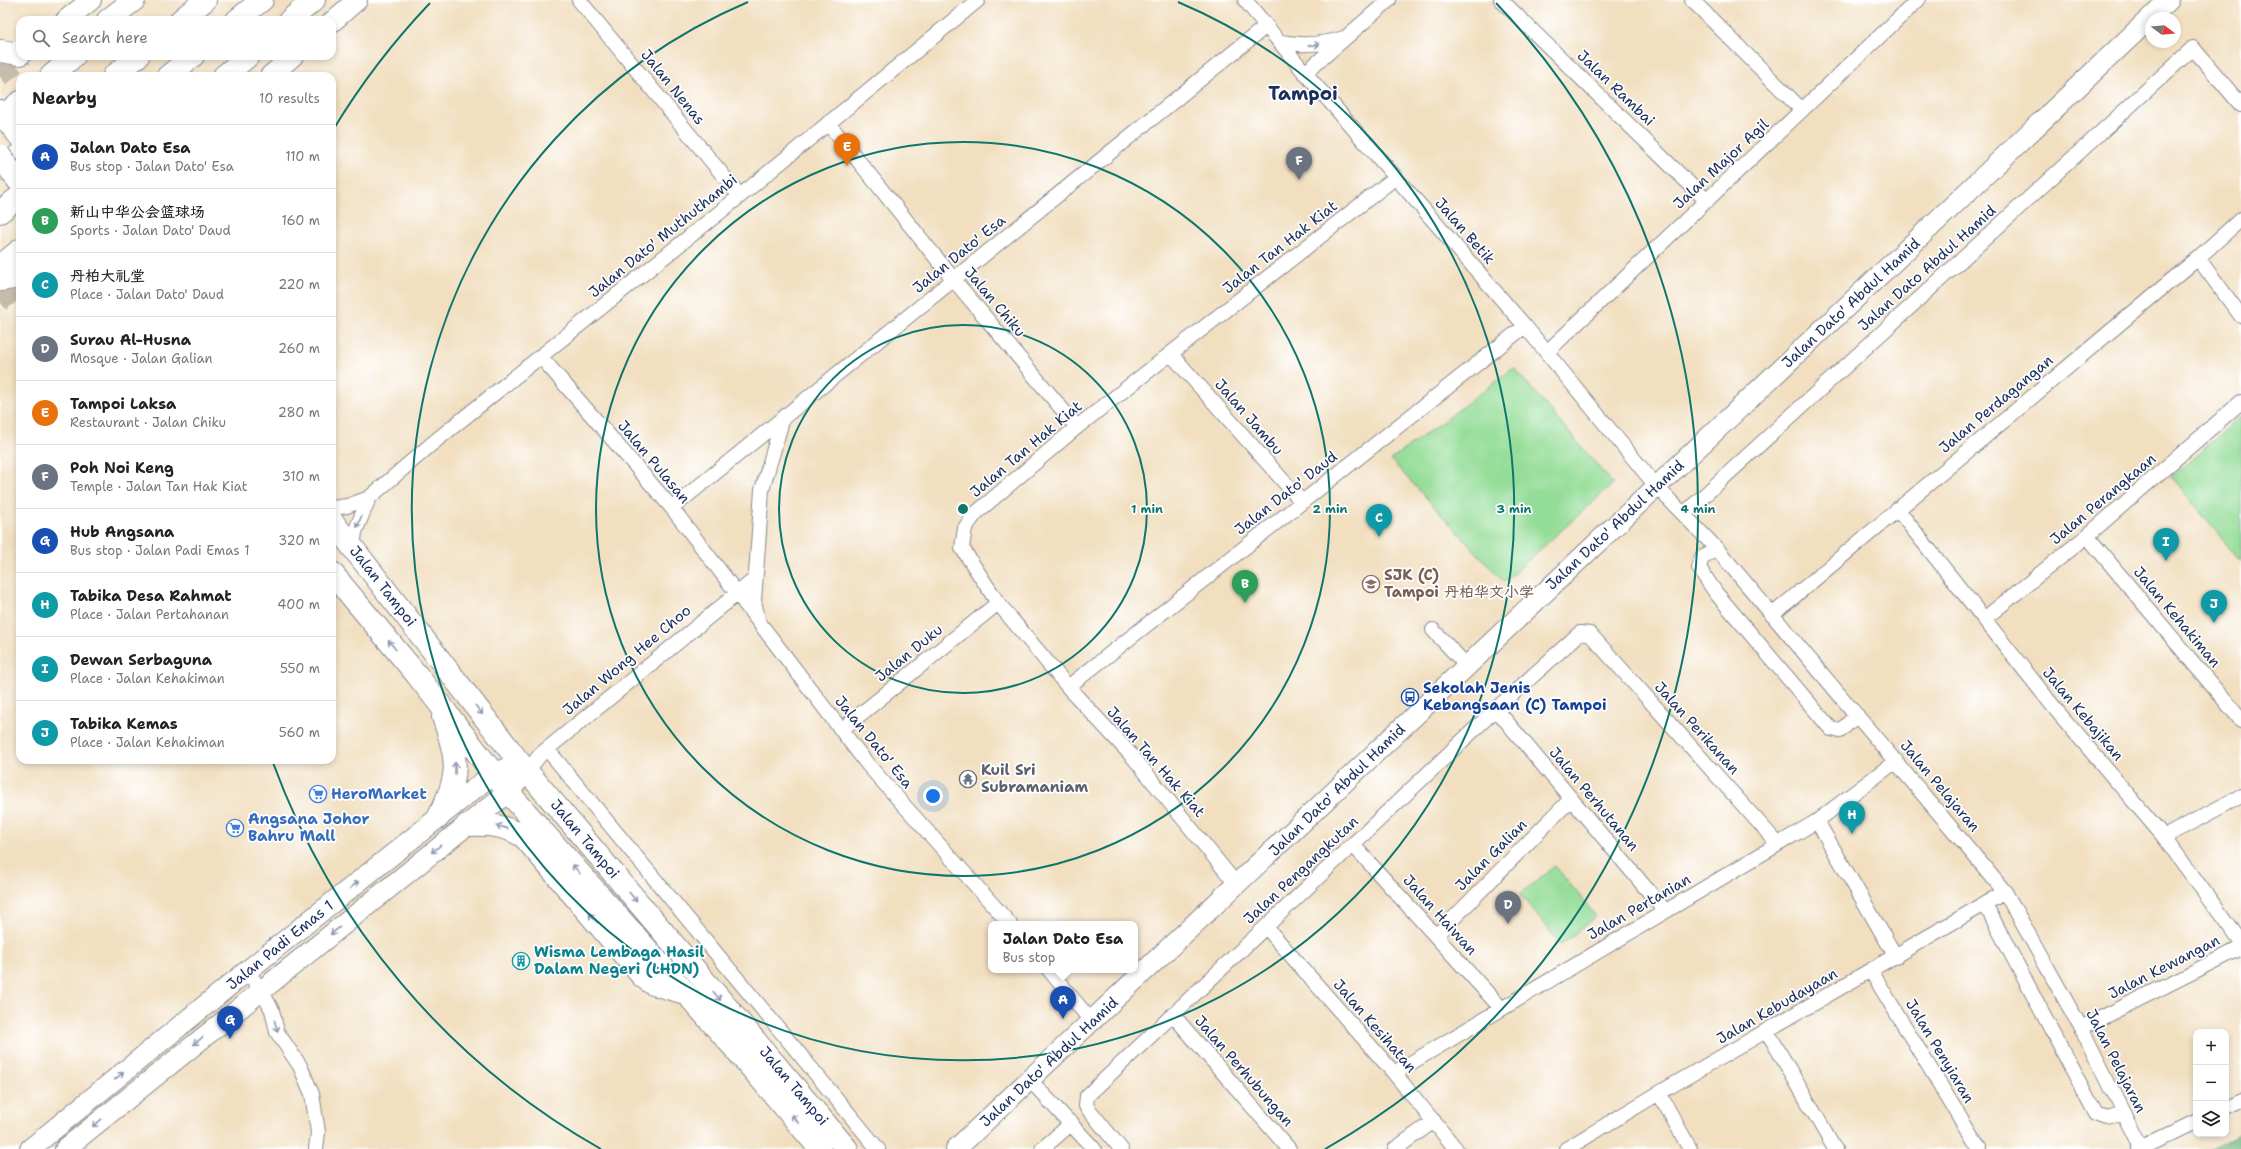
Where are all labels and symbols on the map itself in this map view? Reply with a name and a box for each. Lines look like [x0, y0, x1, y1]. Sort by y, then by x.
north arrow [2145, 12, 2181, 48]
one-way arrow [1307, 41, 1320, 48]
street label: Jalan Nenas [636, 45, 710, 129]
street label: Jalan Rambai [1573, 46, 1659, 130]
district label: Tampoi [1268, 81, 1338, 106]
street label: Jalan Major Agil [1669, 114, 1773, 213]
pin: E [834, 133, 860, 166]
pin: F [1286, 147, 1312, 180]
street label: Jalan Dato' Muthuthambi [585, 170, 741, 302]
street label: Jalan Betik [1431, 193, 1499, 269]
street label: Jalan Tan Hak Kiat [1219, 196, 1341, 298]
street label: Jalan Dato Abdul Hamid [1854, 200, 2001, 335]
street label: Jalan Dato' Esa [908, 210, 1010, 298]
street label: Jalan Dato' Abdul Hamid [1778, 233, 1925, 372]
street label: Jalan Chiku [960, 263, 1030, 341]
street label: Jalan Perdagangan [1935, 350, 2057, 458]
street label: Jalan Jambu [1210, 375, 1288, 459]
street label: Jalan Tan Hak Kiat [966, 396, 1086, 502]
street label: Jalan Pulasan [613, 416, 695, 508]
street label: Jalan Dato' Daud [1231, 446, 1342, 539]
street label: Jalan Perangkaan [2046, 449, 2160, 549]
street label: Jalan Dato' Abdul Hamid [1542, 455, 1689, 594]
text: 1 min [1131, 501, 1163, 517]
text: 2 min [1313, 501, 1348, 517]
text: 3 min [1497, 501, 1532, 517]
text: 4 min [1681, 501, 1716, 517]
centre of rings [956, 502, 970, 516]
pin: C [1366, 504, 1392, 537]
one-way arrow [354, 516, 362, 528]
pin: I [2153, 528, 2179, 561]
street label: Jalan Tampoi [345, 541, 421, 631]
street label: Jalan Kehakiman [2130, 563, 2224, 671]
place label: SJK (C) Tampoi 丹柏华文小学 [1384, 565, 1534, 602]
pin: B [1232, 570, 1258, 603]
school or university icon: SJK (C) Tampoi 丹柏华文小学 [1361, 574, 1381, 594]
pin: J [2201, 590, 2227, 623]
street label: Jalan Wong Hee Choo [559, 600, 695, 720]
street label: Jalan Duku [871, 620, 947, 686]
one-way arrow [387, 640, 396, 651]
street label: Jalan Kebajikan [2038, 663, 2128, 765]
street label: Jalan Perikanan [1650, 677, 1744, 779]
place label: Sekolah Jenis Kebangsaan (C) Tampoi [1423, 678, 1607, 715]
bus stop icon: Sekolah Jenis Kebangsaan (C) Tampoi [1400, 687, 1420, 707]
street label: Jalan Dato' Esa [830, 691, 918, 793]
street label: Jalan Tan Hak Kiat [1102, 702, 1210, 822]
one-way arrow [475, 705, 484, 716]
street label: Jalan Dato' Abdul Hamid [1264, 719, 1410, 861]
street label: Jalan Pelajaran [1896, 736, 1984, 836]
street label: Jalan Perhutanan [1545, 743, 1643, 855]
place label: Kuil Sri Subramaniam [981, 760, 1088, 797]
one-way arrow [451, 762, 459, 775]
temple icon: Kuil Sri Subramaniam [958, 769, 978, 789]
supermarket icon: HeroMarket [308, 784, 328, 804]
place label: HeroMarket [331, 784, 427, 804]
your location [923, 786, 943, 806]
street label: Jalan Tampoi [546, 795, 624, 883]
pin: H [1839, 801, 1865, 834]
place label: Angsana Johor Bahru Mall [248, 809, 370, 846]
street label: Jalan Pengangkutan [1239, 812, 1363, 928]
street label: Jalan Galian [1451, 815, 1531, 895]
supermarket icon: Angsana Johor Bahru Mall [225, 818, 245, 838]
one-way arrow [496, 823, 509, 830]
one-way arrow [431, 845, 442, 854]
one-way arrow [572, 864, 581, 874]
street label: Jalan Pertanian [1584, 869, 1694, 945]
street label: Jalan Haiwan [1399, 871, 1481, 959]
one-way arrow [349, 881, 360, 890]
one-way arrow [629, 891, 638, 902]
pin: D [1495, 891, 1521, 924]
street label: Jalan Padi Emas 1 [222, 896, 338, 994]
one-way arrow [588, 913, 597, 923]
one-way arrow [329, 926, 340, 935]
street label: Jalan Kewangan [2105, 930, 2223, 1004]
place label: Wisma Lembaga Hasil Dalam Negeri (LHDN) [534, 942, 704, 979]
building icon: Wisma Lembaga Hasil Dalam Negeri (LHDN) [511, 951, 531, 971]
street label: Jalan Kebudayaan [1713, 963, 1841, 1049]
street label: Jalan Kesihatan [1329, 975, 1421, 1077]
pin: A [1050, 986, 1076, 1019]
one-way arrow [713, 991, 722, 1001]
street label: Jalan Dato' Abdul Hamid [976, 993, 1122, 1131]
street label: Jalan Penyiaran [1901, 995, 1979, 1107]
pin: G [217, 1006, 243, 1039]
street label: Jalan Pelajaran [2081, 1006, 2151, 1116]
street label: Jalan Perhubungan [1190, 1011, 1298, 1131]
one-way arrow [272, 1019, 280, 1032]
one-way arrow [193, 1036, 204, 1045]
street label: Jalan Tampoi [755, 1042, 833, 1130]
one-way arrow [114, 1071, 125, 1080]
one-way arrow [790, 1114, 799, 1125]
one-way arrow [92, 1118, 103, 1127]

